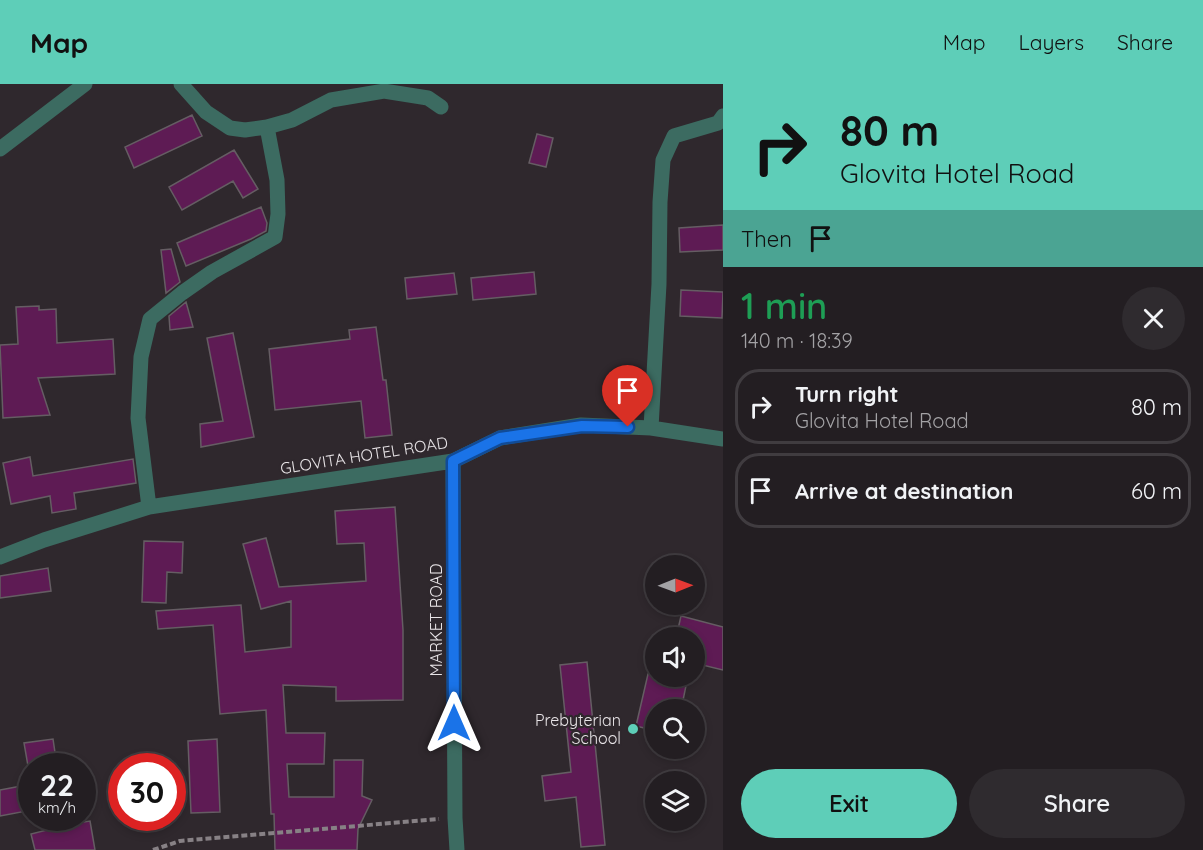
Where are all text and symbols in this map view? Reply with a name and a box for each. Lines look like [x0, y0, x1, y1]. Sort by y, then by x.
text: Map [30, 25, 88, 60]
text: Map [943, 29, 986, 55]
text: Layers [1019, 29, 1084, 55]
text: Share [1117, 29, 1173, 55]
text: 80 m [840, 104, 939, 157]
icon: right [741, 108, 819, 186]
text: Glovita Hotel Road [840, 156, 1074, 190]
icon: arrive [804, 222, 837, 255]
text: Then [741, 225, 792, 253]
text: 1 min [741, 283, 827, 328]
button: close [1122, 287, 1185, 350]
text: 140 m · 18:39 [741, 328, 853, 353]
pin [602, 365, 653, 427]
icon: arrive [611, 374, 644, 407]
text: Turn right [795, 380, 899, 408]
icon: right [744, 390, 777, 423]
text: 80 m [1131, 393, 1182, 421]
text: Glovita Hotel Road [795, 408, 969, 433]
street label: GLOVITA HOTEL ROAD [279, 432, 449, 478]
icon: arrive [744, 474, 777, 507]
text: Arrive at destination [795, 477, 1013, 505]
text: 60 m [1131, 477, 1182, 505]
north arrow [645, 555, 705, 615]
map controls [645, 555, 705, 831]
street label: MARKET ROAD [426, 564, 446, 676]
button: sound [645, 627, 705, 687]
position arrow [422, 691, 486, 755]
button: search [645, 699, 705, 759]
place label: Prebyterian School [535, 710, 621, 748]
marker: Prebyterian School [626, 722, 640, 736]
speed limit sign: 30 [108, 753, 186, 831]
text: 22 [40, 766, 74, 804]
button: Exit [741, 769, 957, 838]
button: Share [969, 769, 1185, 838]
button: layers [645, 771, 705, 831]
text: km/h [38, 798, 76, 817]

